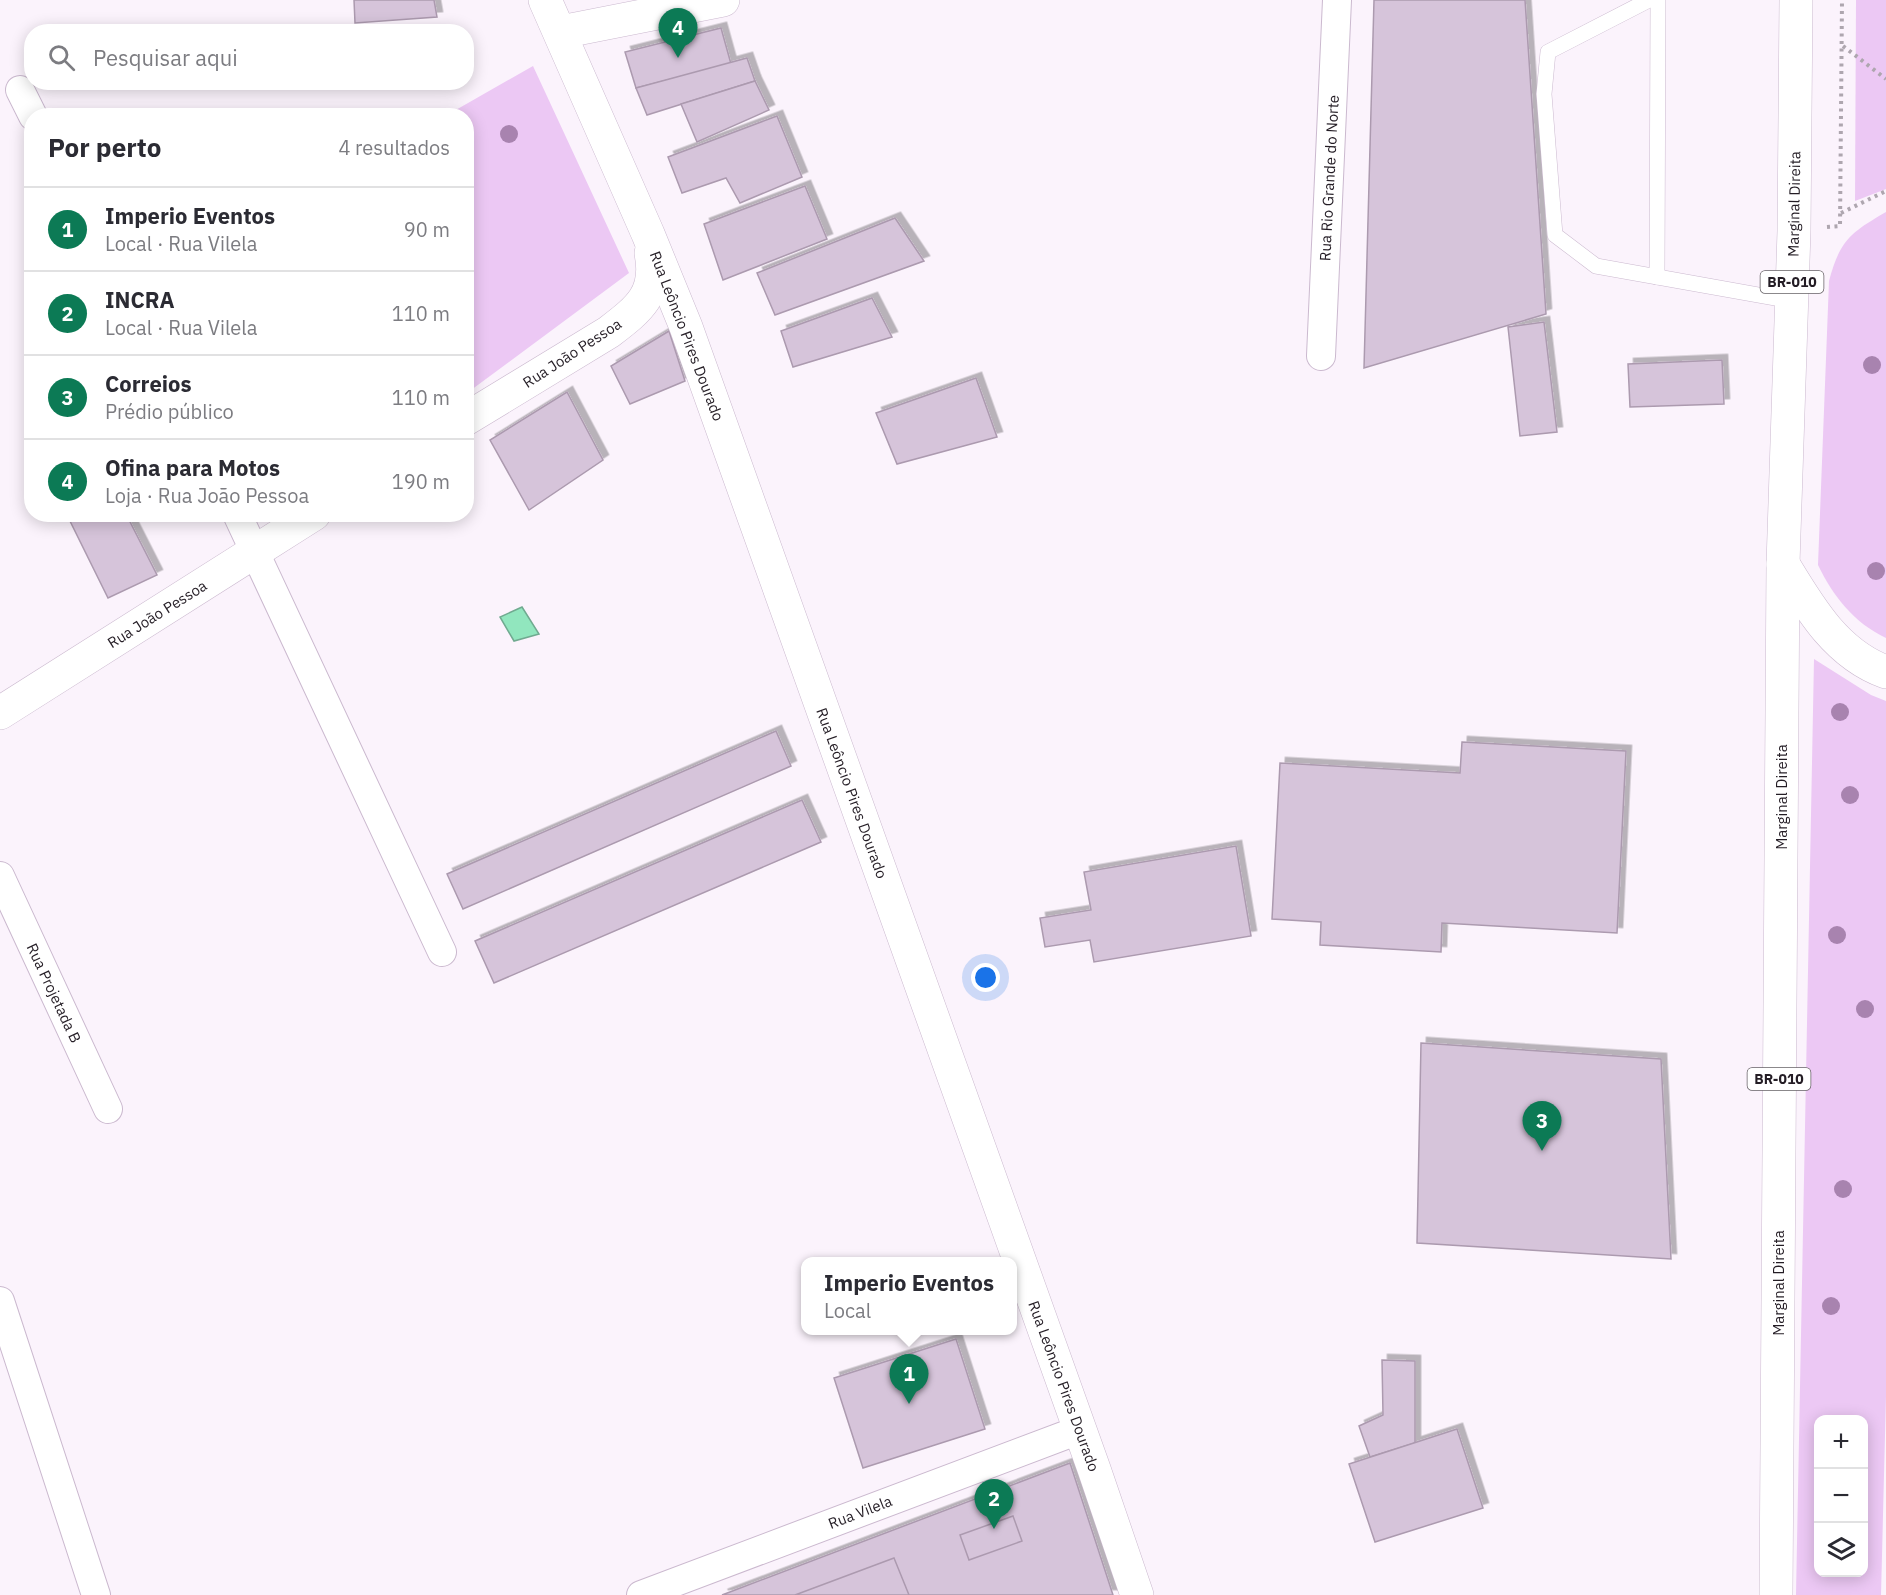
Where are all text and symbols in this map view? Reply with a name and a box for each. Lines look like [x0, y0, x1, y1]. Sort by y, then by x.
pin: 4 [658, 8, 698, 58]
search box [24, 24, 474, 90]
icon: search [45, 41, 78, 74]
text: Pesquisar aqui [93, 43, 238, 72]
street label: Rua Rio Grande do Norte [1315, 94, 1343, 262]
text: Por perto [48, 130, 161, 164]
text: 4 resultados [338, 134, 450, 161]
street label: Marginal Direita [1784, 151, 1804, 257]
text: Imperio Eventos [105, 201, 275, 230]
text: 1 [62, 216, 74, 243]
text: 90 m [404, 216, 450, 243]
text: Local · Rua Vilela [105, 230, 257, 257]
street label: Rua Leôncio Pires Dourado [646, 248, 728, 424]
road number: BR-010 [1760, 271, 1824, 293]
text: INCRA [105, 285, 175, 314]
text: 2 [62, 300, 74, 327]
text: 110 m [392, 300, 450, 327]
text: Local · Rua Vilela [105, 314, 257, 341]
street label: Rua João Pessoa [519, 314, 625, 392]
text: Correios [105, 369, 192, 398]
text: 3 [62, 384, 74, 411]
text: 110 m [392, 384, 450, 411]
text: Prédio público [105, 398, 234, 425]
text: Ofina para Motos [105, 453, 280, 482]
text: 4 [62, 468, 74, 495]
text: 190 m [392, 468, 450, 495]
text: Loja · Rua João Pessoa [105, 482, 309, 509]
street label: Rua João Pessoa [104, 576, 210, 652]
street label: Rua Leôncio Pires Dourado [812, 705, 892, 881]
street label: Marginal Direita [1772, 744, 1791, 850]
street label: Rua Projetada B [23, 940, 85, 1046]
your location [971, 963, 1000, 992]
road number: BR-010 [1748, 1068, 1810, 1090]
pin: 3 [1522, 1102, 1562, 1151]
street label: Marginal Direita [1769, 1230, 1788, 1336]
popup [801, 1257, 1017, 1335]
text: Imperio Eventos [824, 1268, 994, 1297]
text: Local [824, 1297, 871, 1324]
street label: Rua Leôncio Pires Dourado [1024, 1298, 1104, 1474]
pin: 1 [890, 1354, 928, 1404]
map controls [1814, 1415, 1868, 1577]
button: + [1814, 1415, 1868, 1469]
button: − [1814, 1469, 1868, 1523]
pin: 2 [974, 1480, 1014, 1529]
street label: Rua Vilela [825, 1491, 895, 1533]
button: layers [1814, 1523, 1868, 1577]

